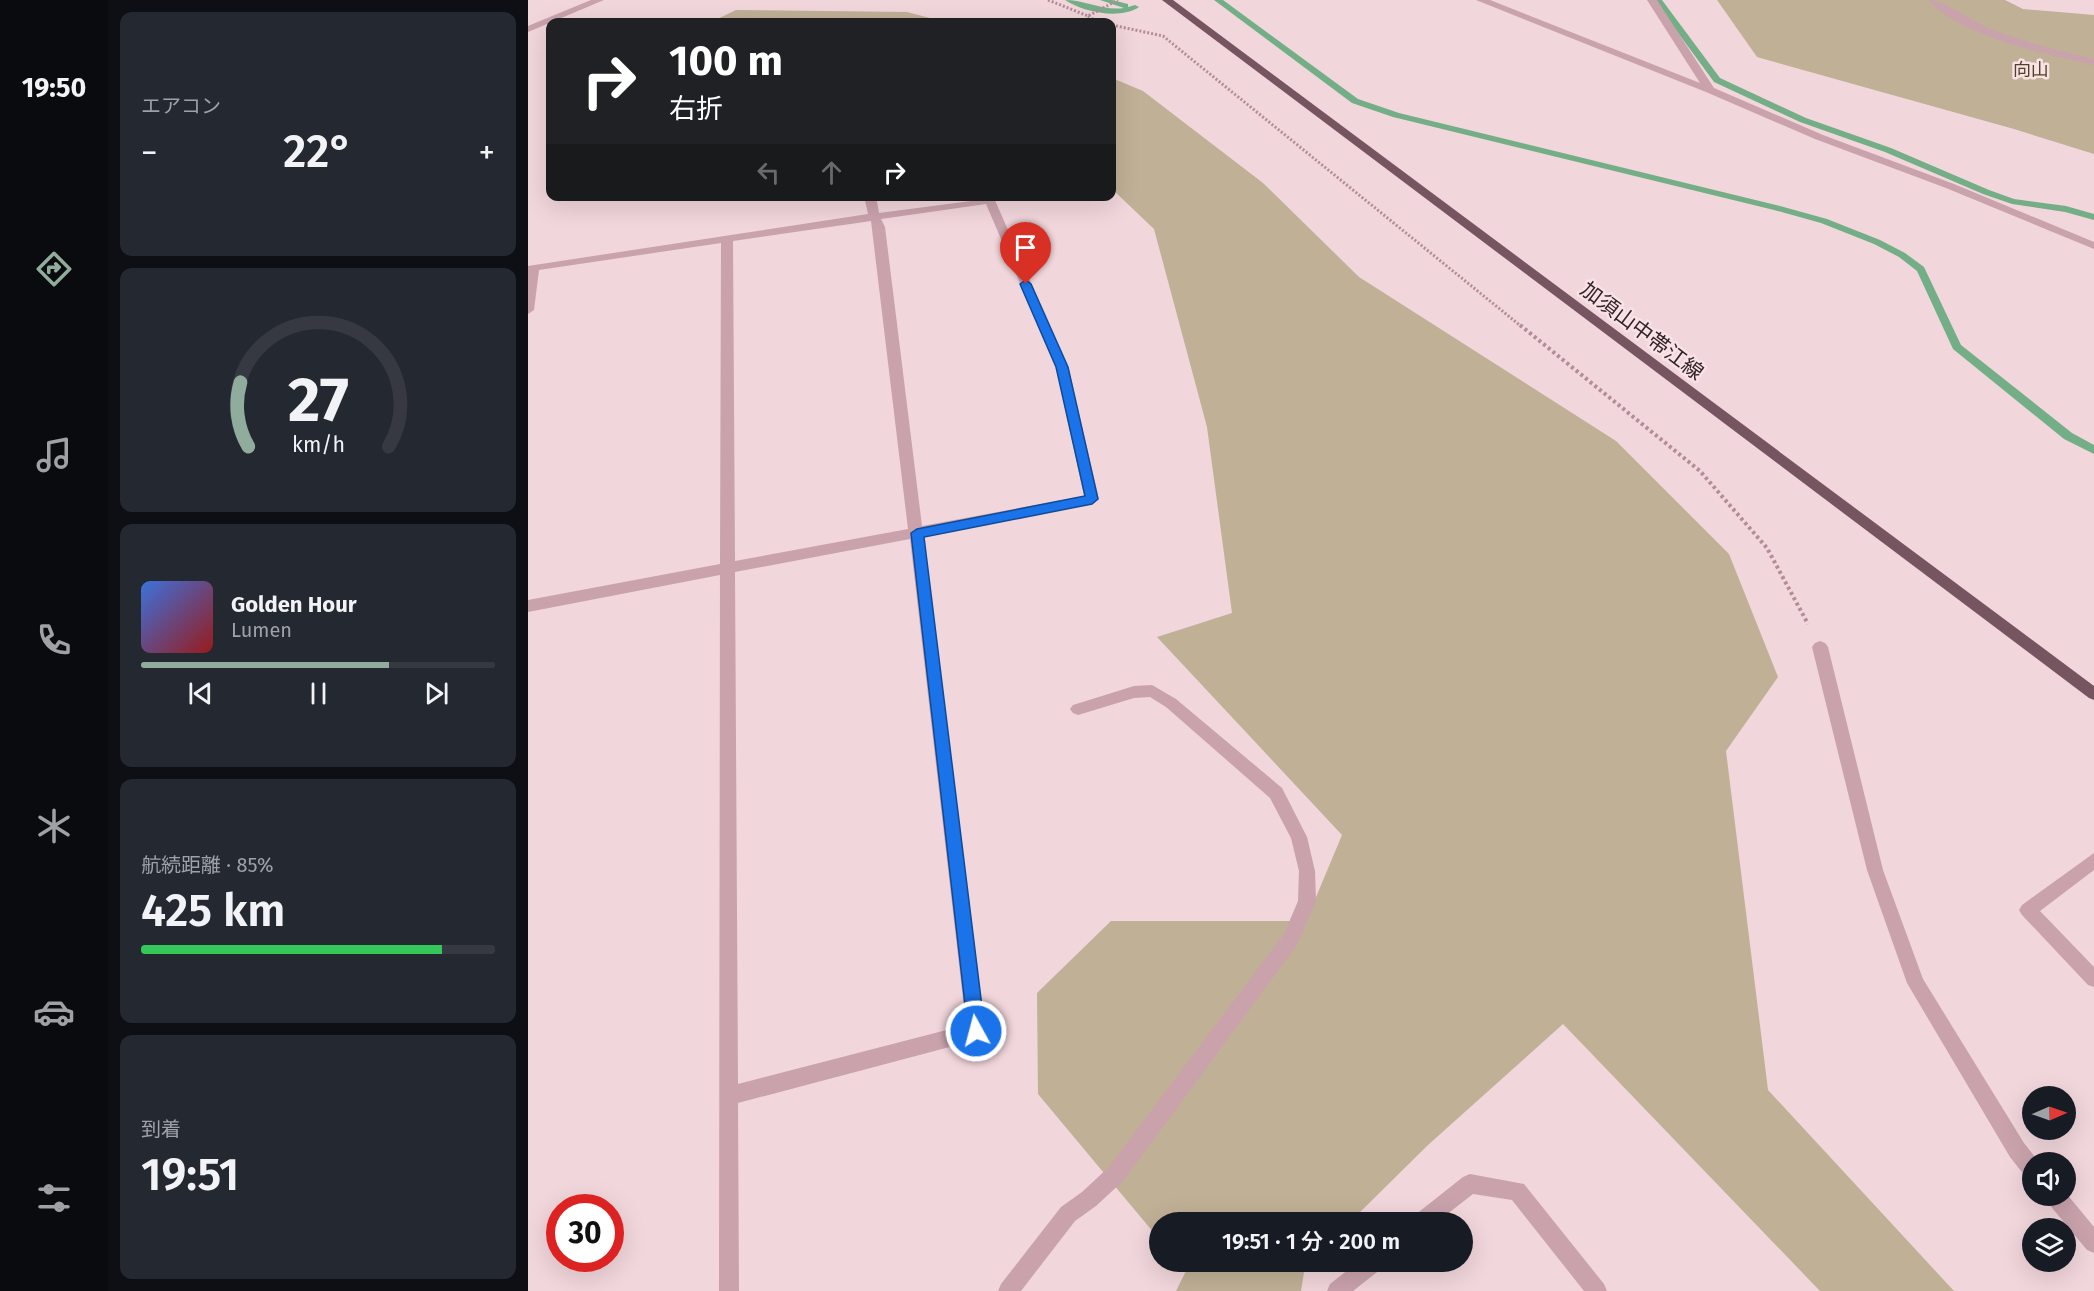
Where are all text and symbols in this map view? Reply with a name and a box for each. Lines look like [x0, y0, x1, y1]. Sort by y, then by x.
text: 100 m [669, 36, 783, 86]
icon: right [570, 42, 648, 120]
park label: 向山 [2013, 59, 2049, 81]
text: 19:50 [22, 72, 86, 104]
text: 右折 [669, 93, 723, 125]
text: エアコン [141, 94, 221, 118]
text: 22° [283, 125, 353, 179]
text: − [141, 133, 158, 173]
text: + [479, 133, 495, 173]
icon: left [752, 156, 785, 189]
icon: ahead [815, 156, 848, 189]
icon: right [878, 156, 911, 189]
pin [1000, 222, 1051, 284]
icon: arrive [1009, 231, 1042, 264]
icon: directions [33, 248, 75, 290]
street label: 加須山中帯江線 [1575, 276, 1709, 386]
text: 27 [288, 363, 348, 438]
text: km/h [291, 432, 345, 458]
icon: music [33, 434, 75, 476]
text: Golden Hour [231, 591, 357, 618]
text: Lumen [231, 618, 292, 642]
icon: phone [33, 619, 75, 661]
icon: previous [184, 677, 217, 710]
icon: pause [302, 677, 335, 710]
icon: next [420, 677, 453, 710]
icon: climate [33, 805, 75, 847]
text: 航続距離 · 85% [141, 853, 274, 877]
text: 425 km [141, 884, 285, 938]
icon: car [33, 991, 75, 1033]
position arrow [944, 999, 1008, 1063]
north arrow [2022, 1086, 2076, 1140]
map controls [2022, 1086, 2076, 1272]
text: 到着 [141, 1117, 181, 1141]
text: 19:51 [141, 1148, 239, 1202]
button: sound [2022, 1152, 2076, 1206]
icon: filters [33, 1177, 75, 1219]
speed limit sign: 30 [546, 1194, 624, 1272]
button: layers [2022, 1218, 2076, 1272]
text: 19:51 · 1 分 · 200 m [1222, 1228, 1400, 1255]

